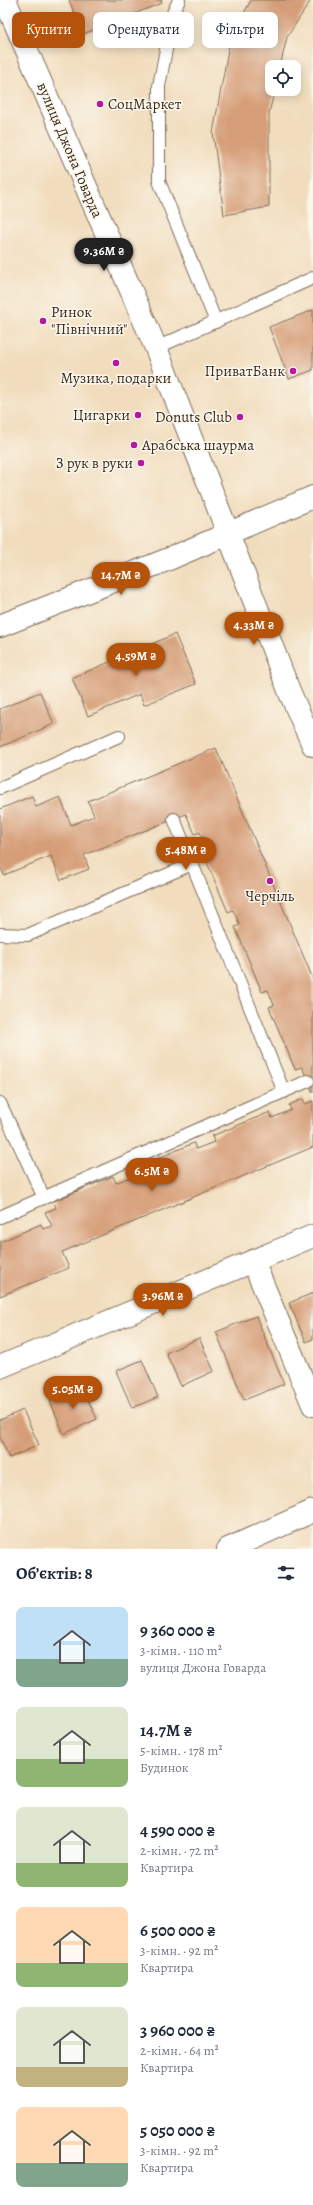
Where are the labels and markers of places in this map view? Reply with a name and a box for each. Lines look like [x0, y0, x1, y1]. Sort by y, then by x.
place label: СоцМаркет [108, 94, 182, 114]
marker: СоцМаркет [95, 99, 105, 109]
pin: 9.36M ₴ [67, 238, 141, 272]
place label: Ринок "Північний" [51, 302, 128, 339]
marker: Ринок "Північний" [38, 316, 48, 326]
marker: Музика, подарки [111, 358, 121, 368]
place label: ПриватБанк [205, 361, 285, 381]
marker: ПриватБанк [288, 366, 298, 376]
place label: Музика, подарки [61, 368, 172, 388]
place label: Цигарки [73, 405, 130, 425]
place label: Donuts Club [155, 407, 232, 427]
marker: Цигарки [133, 410, 143, 420]
marker: Donuts Club [235, 412, 245, 422]
place label: Арабська шаурма [141, 435, 254, 455]
marker: Арабська шаурма [129, 440, 139, 450]
place label: З рук в руки [56, 453, 133, 473]
marker: З рук в руки [136, 458, 146, 468]
pin: 14.7M ₴ [84, 562, 158, 596]
pin: 4.33M ₴ [217, 612, 291, 646]
pin: 4.59M ₴ [99, 643, 173, 677]
pin: 5.48M ₴ [149, 837, 223, 871]
marker: Черчіль [265, 876, 275, 886]
place label: Черчіль [246, 886, 295, 906]
pin: 6.5M ₴ [119, 1158, 185, 1192]
pin: 3.96M ₴ [126, 1283, 200, 1317]
pin: 5.05M ₴ [36, 1376, 110, 1410]

